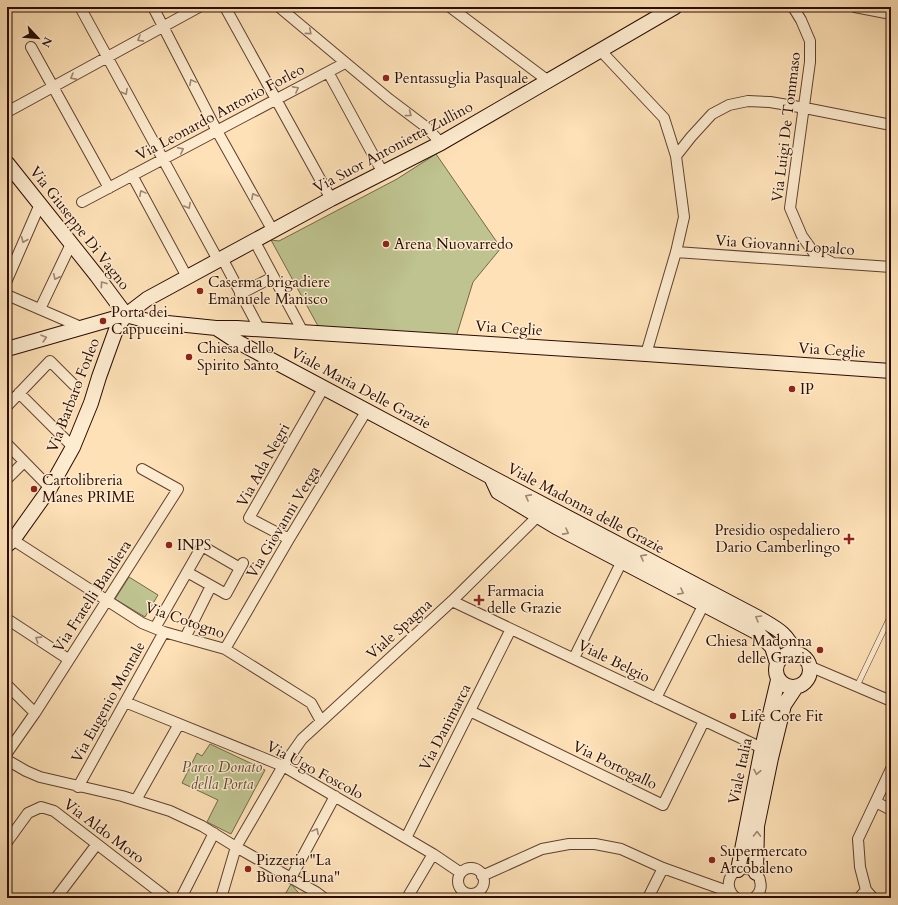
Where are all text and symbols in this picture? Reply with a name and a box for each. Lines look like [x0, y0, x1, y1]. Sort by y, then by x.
north arrow [18, 18, 58, 58]
one-way arrow [304, 28, 311, 35]
text: N [38, 35, 55, 50]
one-way arrow [137, 35, 144, 42]
street label: Via Luigi De Tommaso [767, 51, 805, 203]
street label: Via Leonardo Antonio Forleo [132, 59, 308, 165]
place label: Pentassuglia Pasquale [394, 68, 529, 88]
one-way arrow [69, 72, 77, 79]
marker: Pentassuglia Pasquale [381, 73, 391, 83]
one-way arrow [189, 79, 197, 86]
one-way arrow [291, 86, 299, 94]
one-way arrow [121, 88, 128, 95]
street label: Via Suor Antonietta Zullino [310, 96, 476, 198]
one-way arrow [405, 109, 412, 116]
one-way arrow [176, 147, 184, 154]
street label: Via Giuseppe Di Vagno [25, 162, 135, 294]
one-way arrow [140, 190, 147, 197]
one-way arrow [251, 193, 258, 201]
one-way arrow [184, 202, 191, 209]
street label: Via Giovanni Lopalco [715, 230, 855, 260]
place label: Arena Nuovarredo [394, 234, 513, 254]
one-way arrow [21, 236, 29, 243]
marker: Arena Nuovarredo [381, 239, 391, 249]
one-way arrow [53, 272, 61, 280]
place label: Caserma brigadiere Emanuele Manisco [208, 272, 331, 309]
one-way arrow [100, 281, 107, 288]
marker: Caserma brigadiere Emanuele Manisco [195, 286, 205, 296]
place label: Porta dei Cappuccini [111, 302, 184, 339]
marker: Porta dei Cappuccini [98, 316, 108, 326]
street label: Via Ceglie [475, 316, 543, 340]
one-way arrow [41, 334, 48, 343]
street label: Via Barbaro Forleo [42, 335, 104, 455]
place label: Chiesa dello Spirito Santo [197, 338, 279, 375]
street label: Via Ceglie [798, 338, 866, 362]
street label: Viale Maria Delle Grazie [287, 343, 435, 434]
marker: Chiesa dello Spirito Santo [184, 352, 194, 362]
place label: IP [800, 379, 814, 399]
marker: IP [787, 384, 797, 394]
street label: Via Ada Negri [232, 420, 294, 510]
street label: Viale Madonna delle Grazie [504, 458, 668, 558]
street label: Via Giovanni Verga [242, 462, 325, 582]
place label: Cartolibreria Manes PRIME [42, 470, 135, 507]
marker: Cartolibreria Manes PRIME [29, 484, 39, 494]
one-way arrow [525, 494, 532, 502]
place label: Presidio ospedaliero Dario Camberlingo [714, 520, 840, 557]
one-way arrow [561, 527, 569, 534]
marker: Presidio ospedaliero Dario Camberlingo [843, 533, 855, 545]
place label: INPS [177, 535, 211, 555]
street label: Via Fratelli Bandiera [48, 536, 136, 656]
marker: INPS [164, 540, 174, 550]
one-way arrow [640, 554, 647, 562]
place label: Farmacia delle Grazie [487, 581, 562, 618]
one-way arrow [676, 587, 684, 595]
street label: Viale Spagna [362, 594, 436, 664]
marker: Farmacia delle Grazie [474, 595, 484, 605]
street label: Via Cotogno [142, 597, 228, 643]
one-way arrow [755, 615, 762, 622]
place label: Chiesa Madonna delle Grazie [706, 631, 813, 668]
street label: Viale Belgio [575, 635, 653, 687]
one-way arrow [35, 637, 42, 644]
street label: Via Eugenio Montale [66, 638, 150, 766]
marker: Chiesa Madonna delle Grazie [815, 645, 825, 655]
street label: Via Danimarca [414, 680, 476, 774]
place label: Life Core Fit [741, 706, 823, 726]
marker: Life Core Fit [728, 711, 738, 721]
street label: Via Ugo Foscolo [263, 736, 367, 804]
street label: Via Portogallo [569, 736, 661, 794]
street label: Viale Italia [723, 736, 757, 806]
park label: Parco Donato della Porta [182, 757, 262, 794]
one-way arrow [753, 769, 761, 775]
street label: Via Aldo Moro [60, 794, 148, 868]
one-way arrow [312, 828, 319, 835]
one-way arrow [753, 831, 761, 837]
place label: Supermercato Arcobaleno [720, 841, 807, 878]
place label: Pizzeria "La Buona Luna" [256, 850, 340, 887]
marker: Supermercato Arcobaleno [707, 855, 717, 865]
marker: Pizzeria "La Buona Luna" [243, 864, 253, 874]

